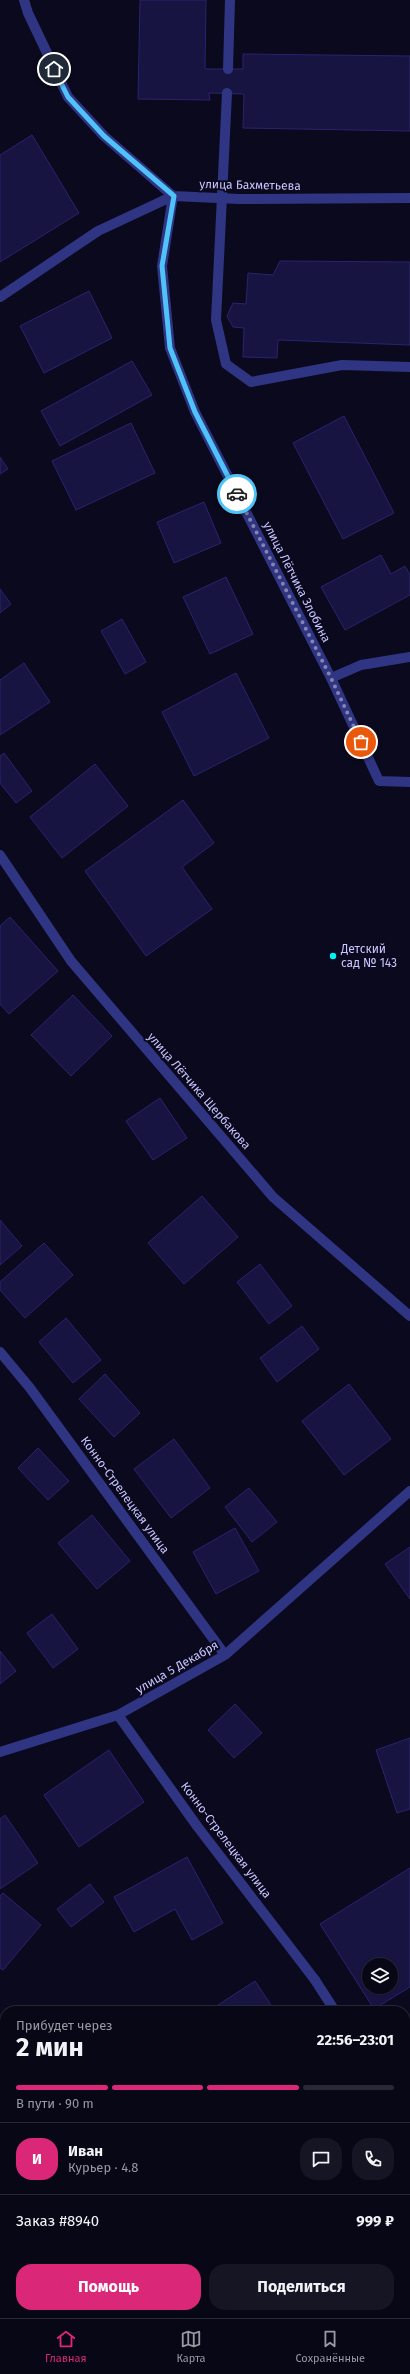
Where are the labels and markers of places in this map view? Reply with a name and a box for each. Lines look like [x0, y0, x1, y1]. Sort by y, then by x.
pin [37, 52, 71, 86]
pin [344, 725, 378, 759]
place label: Детский сад № 143 [340, 942, 397, 970]
marker: Детский сад № 143 [328, 951, 338, 961]

